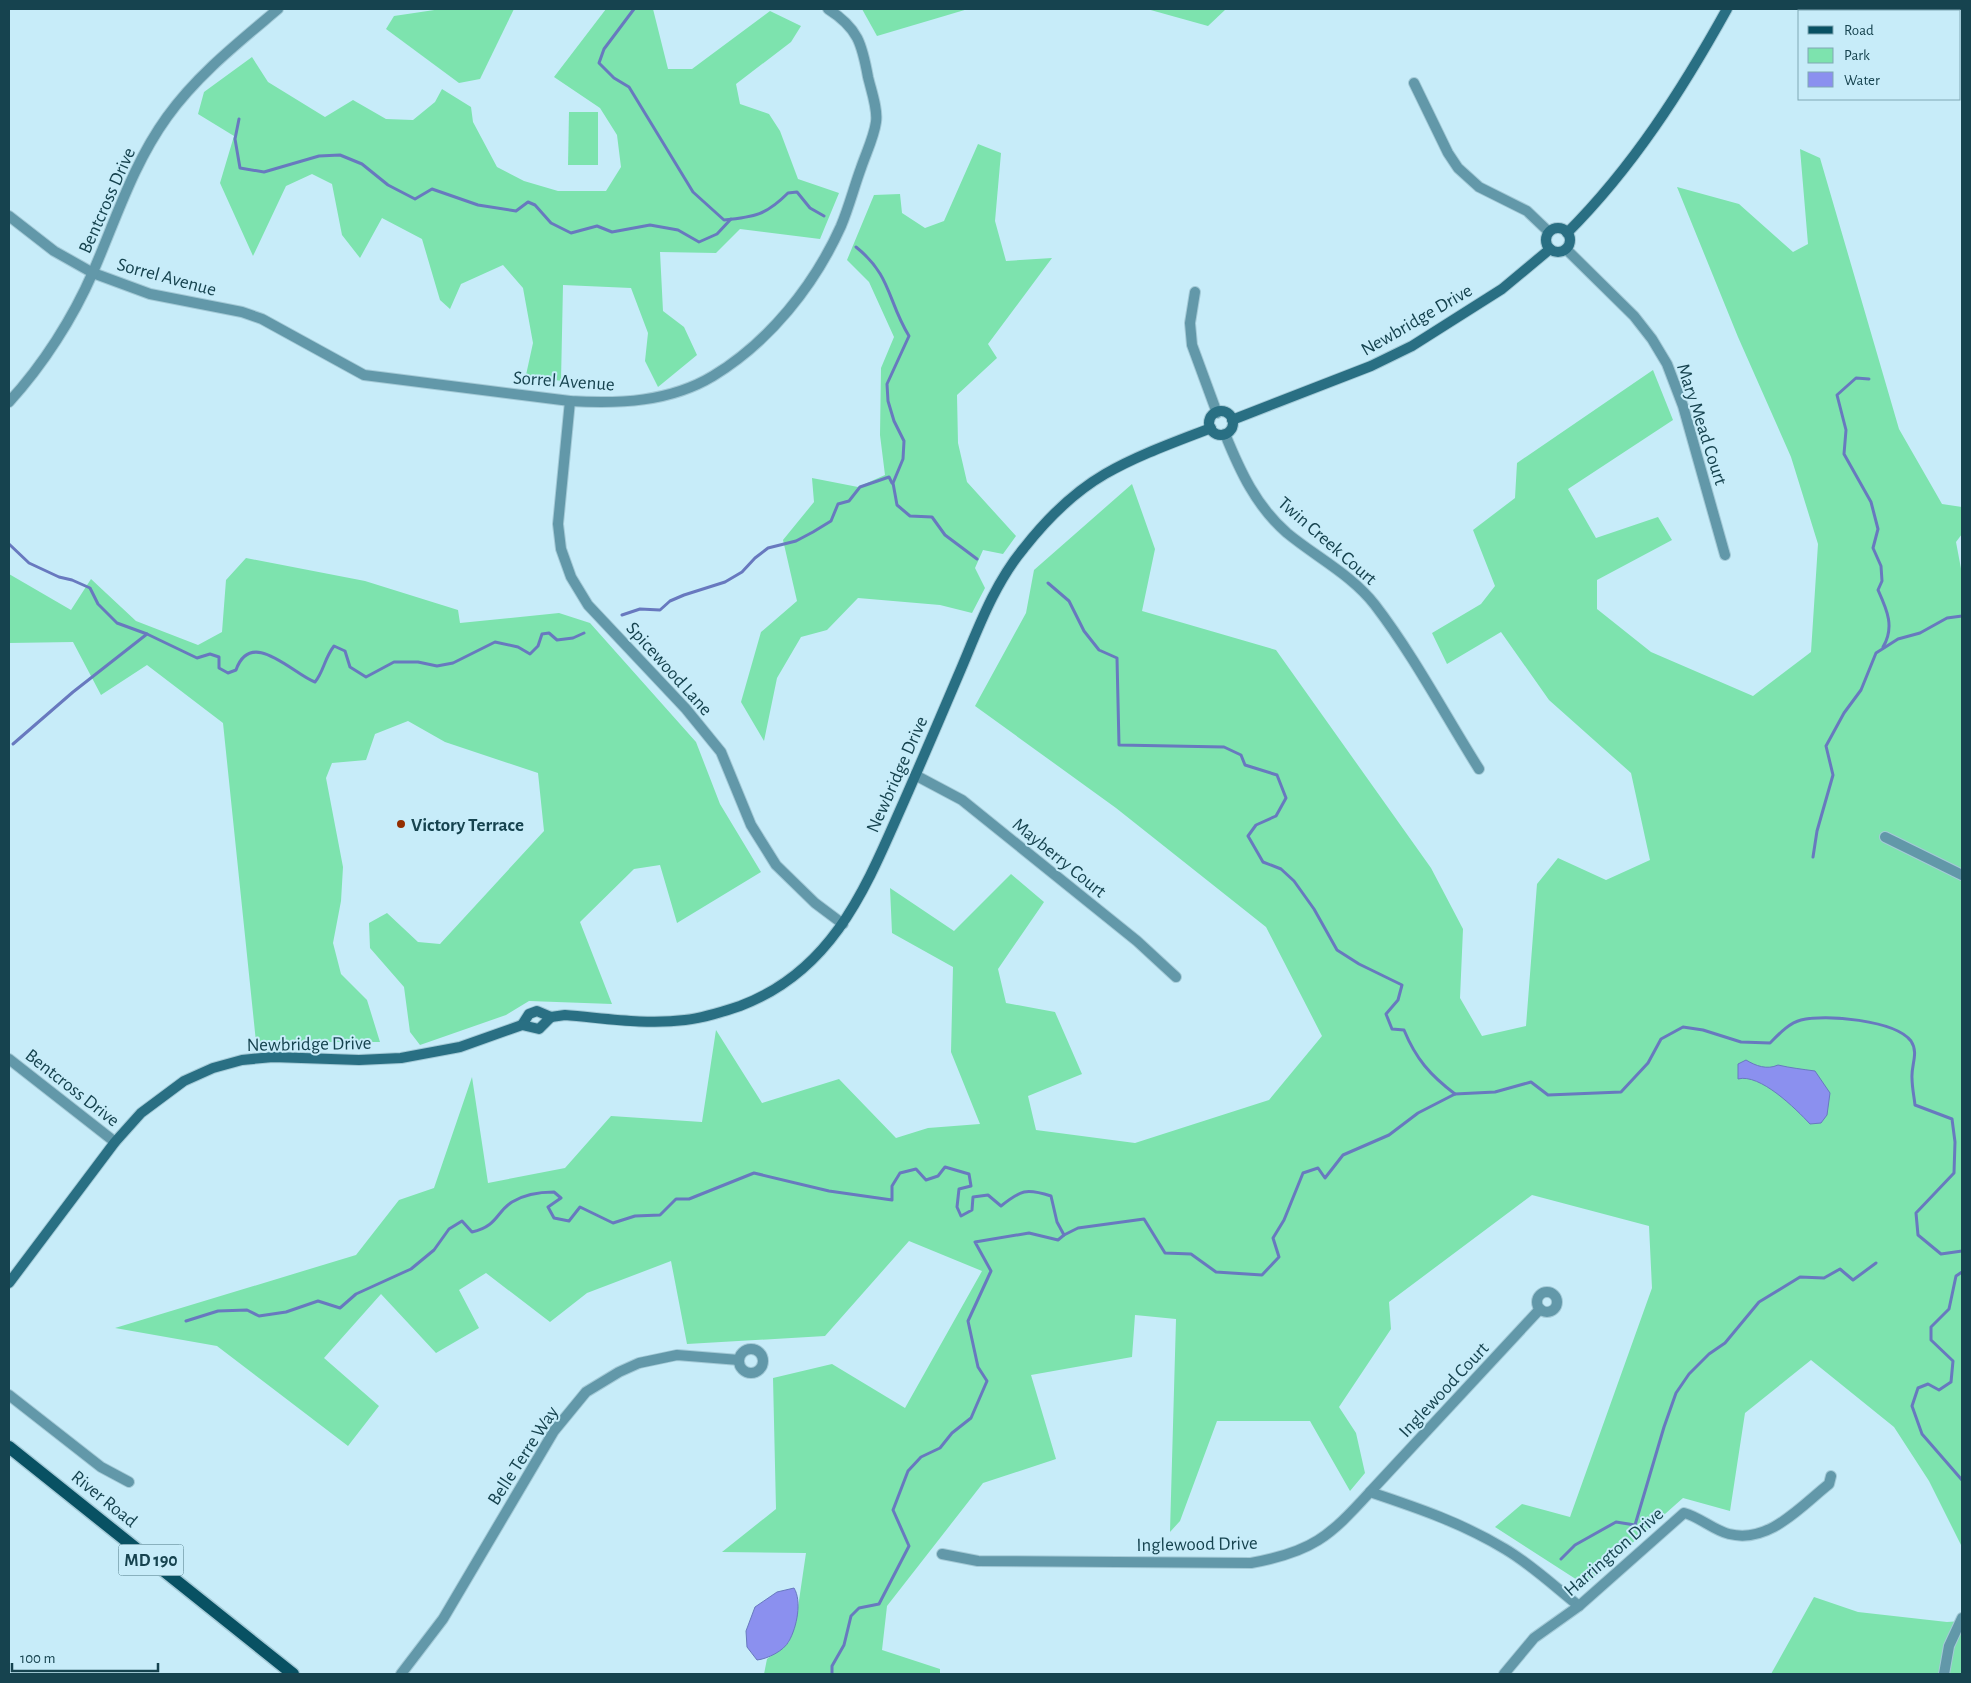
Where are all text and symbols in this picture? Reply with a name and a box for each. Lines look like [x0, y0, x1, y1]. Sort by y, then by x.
legend [1798, 10, 1961, 100]
text: Road [1844, 23, 1874, 38]
text: Park [1844, 48, 1870, 63]
text: Water [1844, 73, 1880, 88]
street label: Bentcross Drive [76, 145, 139, 256]
street label: Sorrel Avenue [115, 255, 218, 300]
street label: Newbridge Drive [1358, 281, 1476, 360]
street label: Mary Mead Court [1673, 361, 1730, 488]
street label: Sorrel Avenue [512, 368, 615, 395]
street label: Twin Creek Court [1274, 493, 1380, 589]
street label: Spicewood Lane [622, 619, 716, 719]
street label: Newbridge Drive [863, 714, 931, 836]
street label: Mayberry Court [1009, 815, 1109, 901]
place label: Victory Terrace [411, 816, 524, 835]
marker: Victory Terrace [395, 818, 407, 830]
street label: Newbridge Drive [246, 1034, 372, 1055]
street label: Bentcross Drive [21, 1046, 123, 1131]
street label: Inglewood Court [1396, 1339, 1493, 1441]
street label: Belle Terre Way [484, 1403, 562, 1509]
street label: River Road [67, 1467, 141, 1531]
street label: Harrington Drive [1561, 1504, 1667, 1600]
street label: Inglewood Drive [1136, 1534, 1258, 1555]
road number: MD 190 [118, 1544, 184, 1576]
scale bar [12, 1640, 159, 1672]
text: 100 m [20, 1651, 55, 1666]

